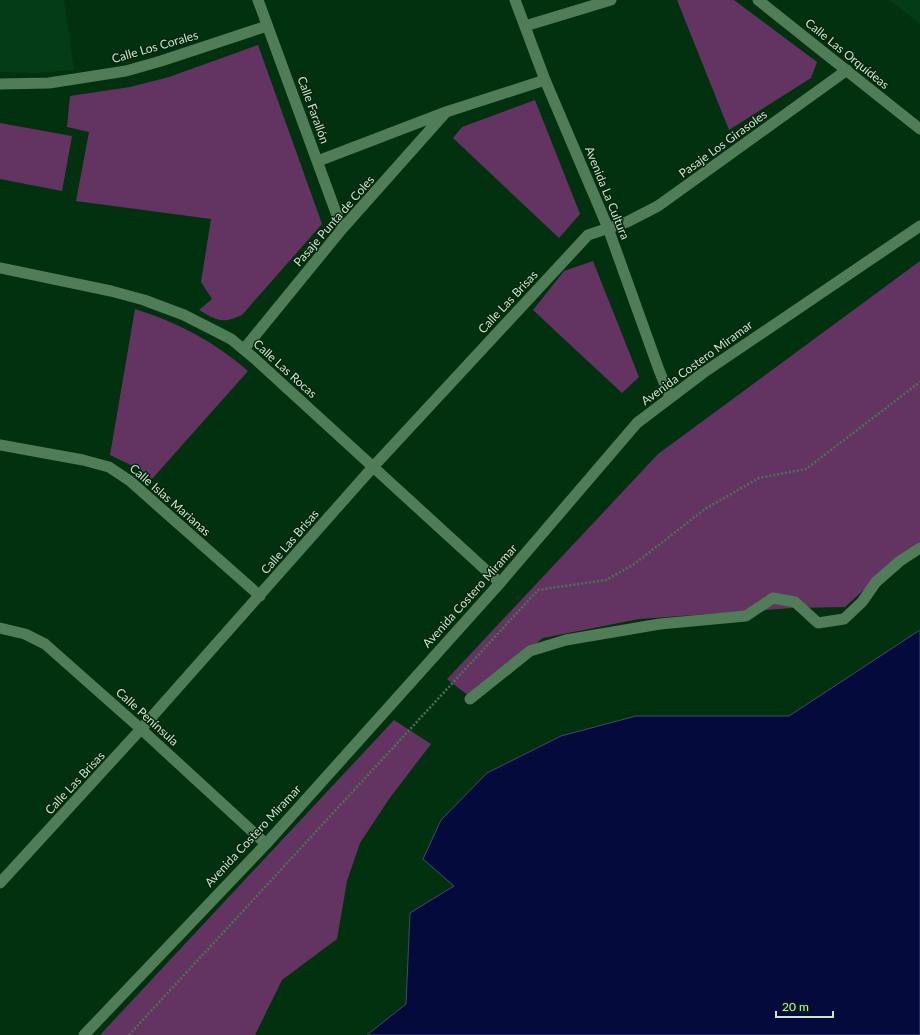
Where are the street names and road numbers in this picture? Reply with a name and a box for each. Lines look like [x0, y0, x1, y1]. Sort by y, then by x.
street label: Calle Las Orquídeas [802, 15, 892, 92]
street label: Calle Los Corales [110, 27, 200, 66]
street label: Calle Farallón [294, 74, 333, 145]
street label: Pasaje Los Girasoles [676, 107, 770, 181]
street label: Avenida La Cultura [582, 144, 633, 242]
street label: Pasaje Punta de Coles [290, 172, 377, 269]
street label: Calle Las Brisas [475, 267, 541, 336]
street label: Avenida Costero Miramar [638, 317, 756, 408]
street label: Calle Las Rocas [250, 336, 320, 401]
street label: Calle Islas Marianas [127, 460, 214, 539]
street label: Calle Las Brisas [257, 506, 322, 577]
street label: Avenida Costero Miramar [419, 540, 521, 651]
street label: Calle Península [113, 685, 182, 749]
street label: Calle Las Brisas [42, 748, 108, 817]
street label: Avenida Costero Miramar [201, 781, 304, 890]

